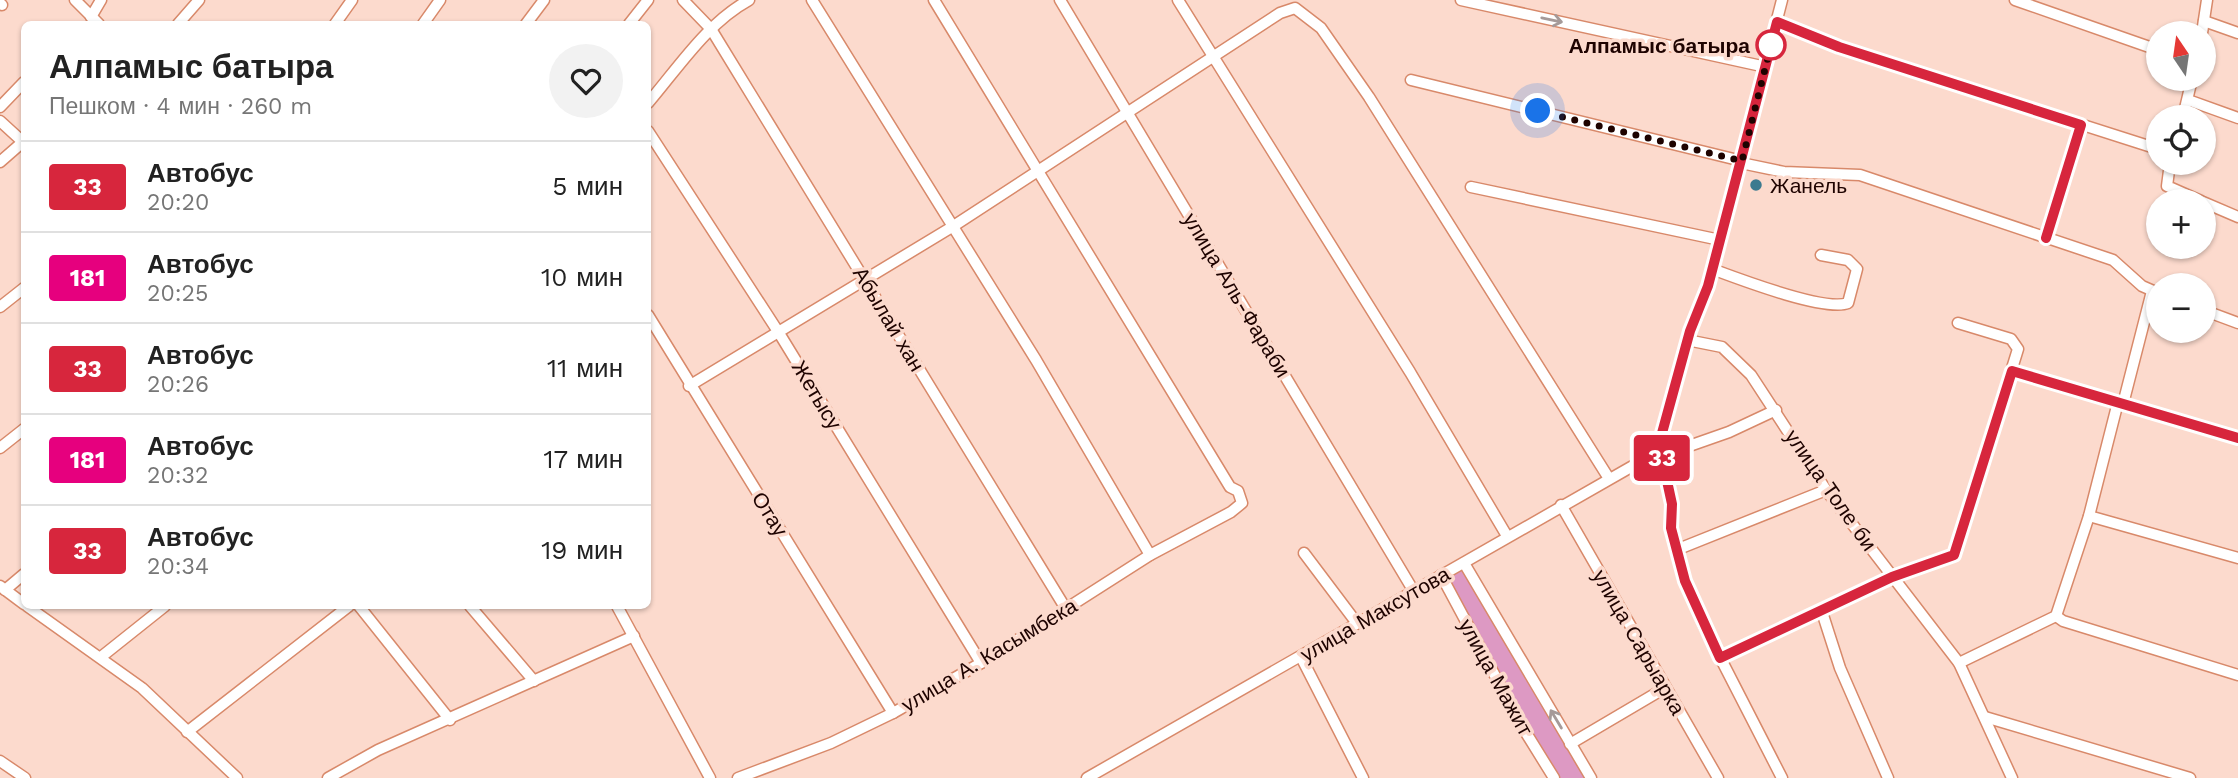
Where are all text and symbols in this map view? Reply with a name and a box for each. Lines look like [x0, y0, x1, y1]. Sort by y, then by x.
one-way arrow [1540, 14, 1563, 27]
north arrow [2146, 21, 2216, 91]
map controls [2146, 21, 2216, 343]
marker: Алпамыс батыра [1756, 30, 1786, 60]
place label: Алпамыс батыра [1569, 33, 1750, 58]
button: heart [549, 44, 623, 118]
text: Алпамыс батыра [49, 47, 333, 86]
text: Пешком · 4 мин · 260 m [49, 93, 312, 120]
your location [1520, 93, 1555, 128]
button: locate [2146, 105, 2216, 175]
text: Автобус [147, 158, 254, 188]
text: 5 мин [552, 171, 623, 201]
text: 33 [73, 173, 102, 201]
place label: Жанель [1770, 173, 1847, 198]
marker: Жанель [1748, 177, 1764, 193]
text: 20:20 [147, 189, 209, 216]
button: + [2146, 189, 2216, 259]
street label: улица Аль-Фараби [1178, 208, 1296, 382]
text: Автобус [147, 249, 254, 279]
text: 10 мин [541, 262, 623, 292]
street label: Абылай хан [848, 262, 930, 376]
text: 181 [70, 264, 105, 292]
button: − [2146, 273, 2216, 343]
text: 20:25 [147, 280, 208, 307]
text: Автобус [147, 340, 254, 370]
text: 11 мин [547, 353, 623, 383]
text: 33 [73, 355, 102, 383]
street label: Жетысу [787, 356, 847, 434]
text: 20:26 [147, 371, 209, 398]
street label: улица Толе би [1780, 425, 1882, 555]
text: Автобус [147, 431, 254, 461]
line badge: 33 [1630, 435, 1694, 481]
text: 17 мин [543, 444, 623, 474]
text: 33 [1648, 444, 1676, 472]
text: 181 [70, 446, 105, 474]
text: 20:32 [147, 462, 208, 489]
street label: Отау [747, 487, 793, 541]
text: Автобус [147, 522, 254, 552]
text: 19 мин [541, 535, 623, 565]
text: 33 [73, 537, 102, 565]
text: 20:34 [147, 553, 209, 580]
street label: улица Максутова [1296, 561, 1454, 667]
street label: улица Сарыарка [1587, 565, 1691, 719]
street label: улица А. Касымбека [897, 593, 1081, 717]
street label: улица Мажит [1454, 614, 1539, 740]
one-way arrow [1549, 710, 1563, 730]

